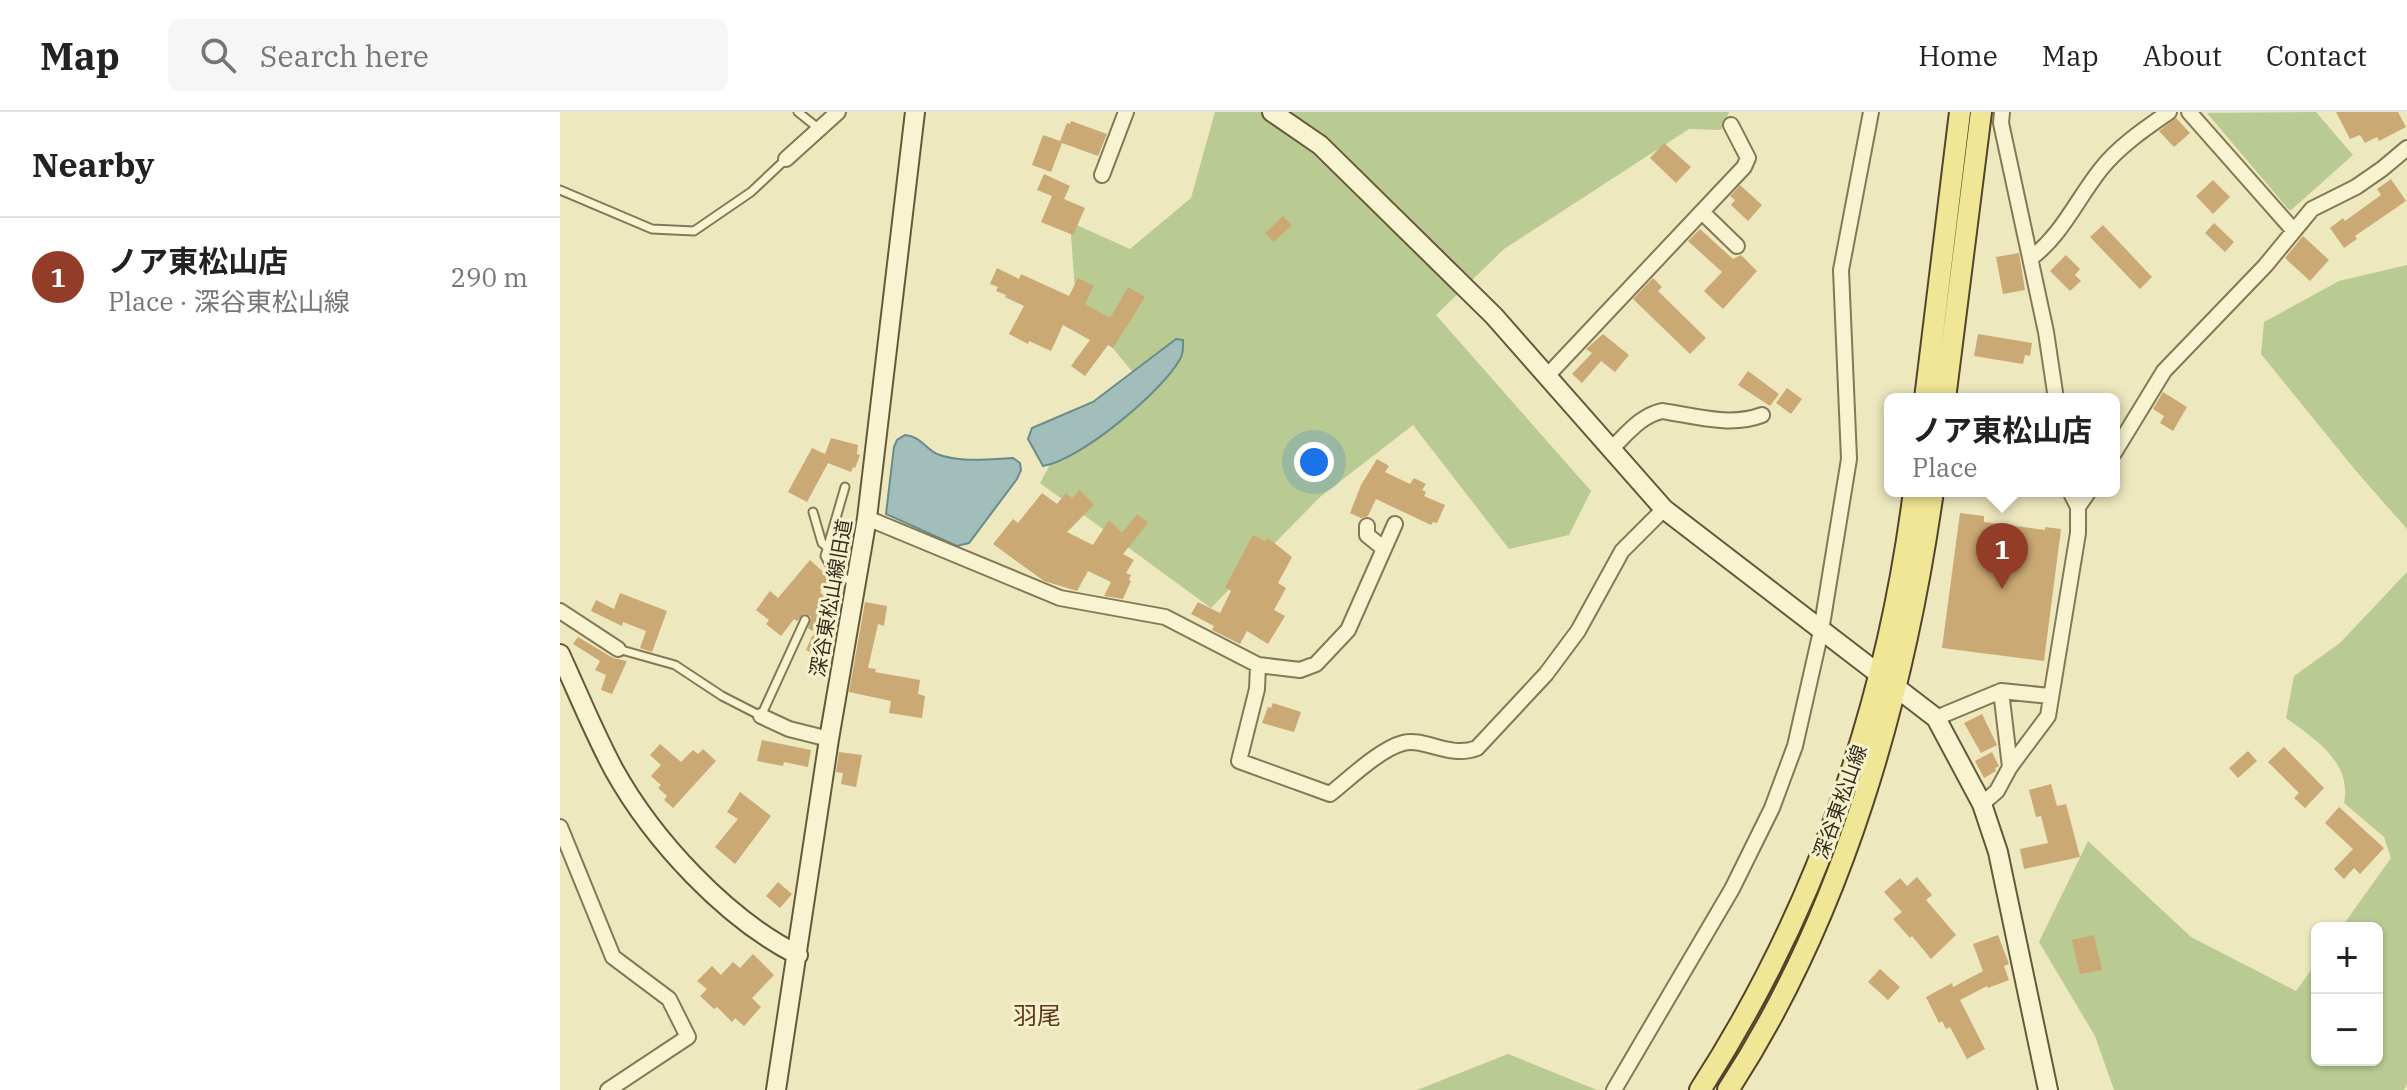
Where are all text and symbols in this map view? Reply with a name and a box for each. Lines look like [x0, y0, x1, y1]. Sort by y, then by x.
search box [168, 19, 728, 91]
text: Map [40, 31, 120, 80]
icon: search [196, 33, 240, 77]
text: Search here [260, 36, 429, 75]
text: Home [1918, 37, 1998, 74]
text: Map [2042, 37, 2099, 74]
text: About [2143, 37, 2222, 74]
text: Contact [2266, 37, 2367, 74]
text: Nearby [32, 142, 154, 186]
text: ノア東松山店 [108, 241, 288, 280]
text: 1 [50, 260, 66, 294]
text: 290 m [450, 260, 528, 294]
text: Place · 深谷東松山線 [108, 284, 350, 318]
popup [1884, 393, 2120, 497]
text: ノア東松山店 [1912, 410, 2092, 449]
your location [1294, 442, 1334, 482]
text: Place [1912, 450, 1977, 484]
street label: 深谷東松山線旧道 [803, 517, 858, 679]
pin: 1 [1976, 523, 2028, 589]
street label: 深谷東松山線 [1806, 741, 1873, 863]
map controls [2311, 922, 2383, 1066]
button: + [2311, 922, 2383, 994]
button: − [2311, 994, 2383, 1066]
district label: 羽尾 [1013, 999, 1061, 1031]

